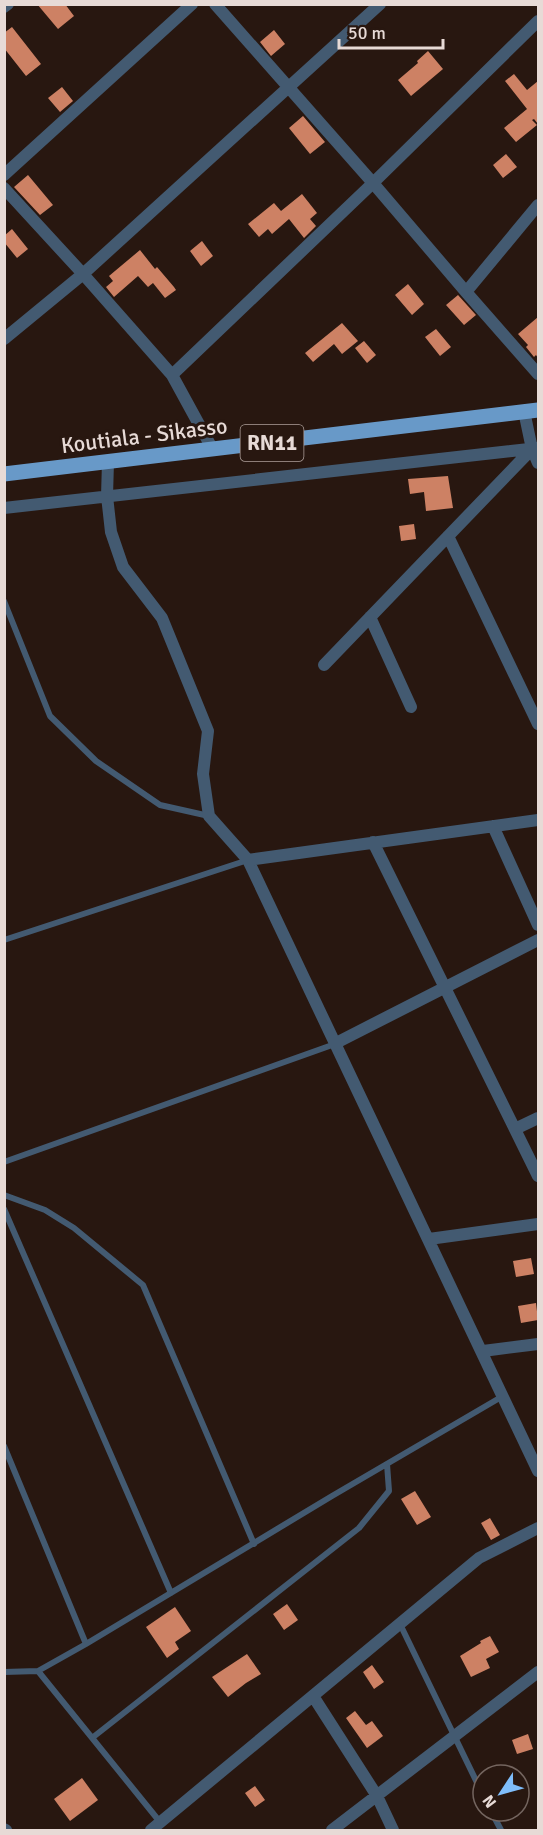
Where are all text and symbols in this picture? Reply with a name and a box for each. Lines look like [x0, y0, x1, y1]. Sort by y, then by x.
scale bar [339, 12, 442, 50]
text: 50 m [348, 22, 386, 44]
street label: Koutiala - Sikasso [59, 412, 229, 459]
road number: RN11 [240, 425, 304, 461]
north arrow [471, 1763, 531, 1823]
text: N [478, 1791, 501, 1812]

